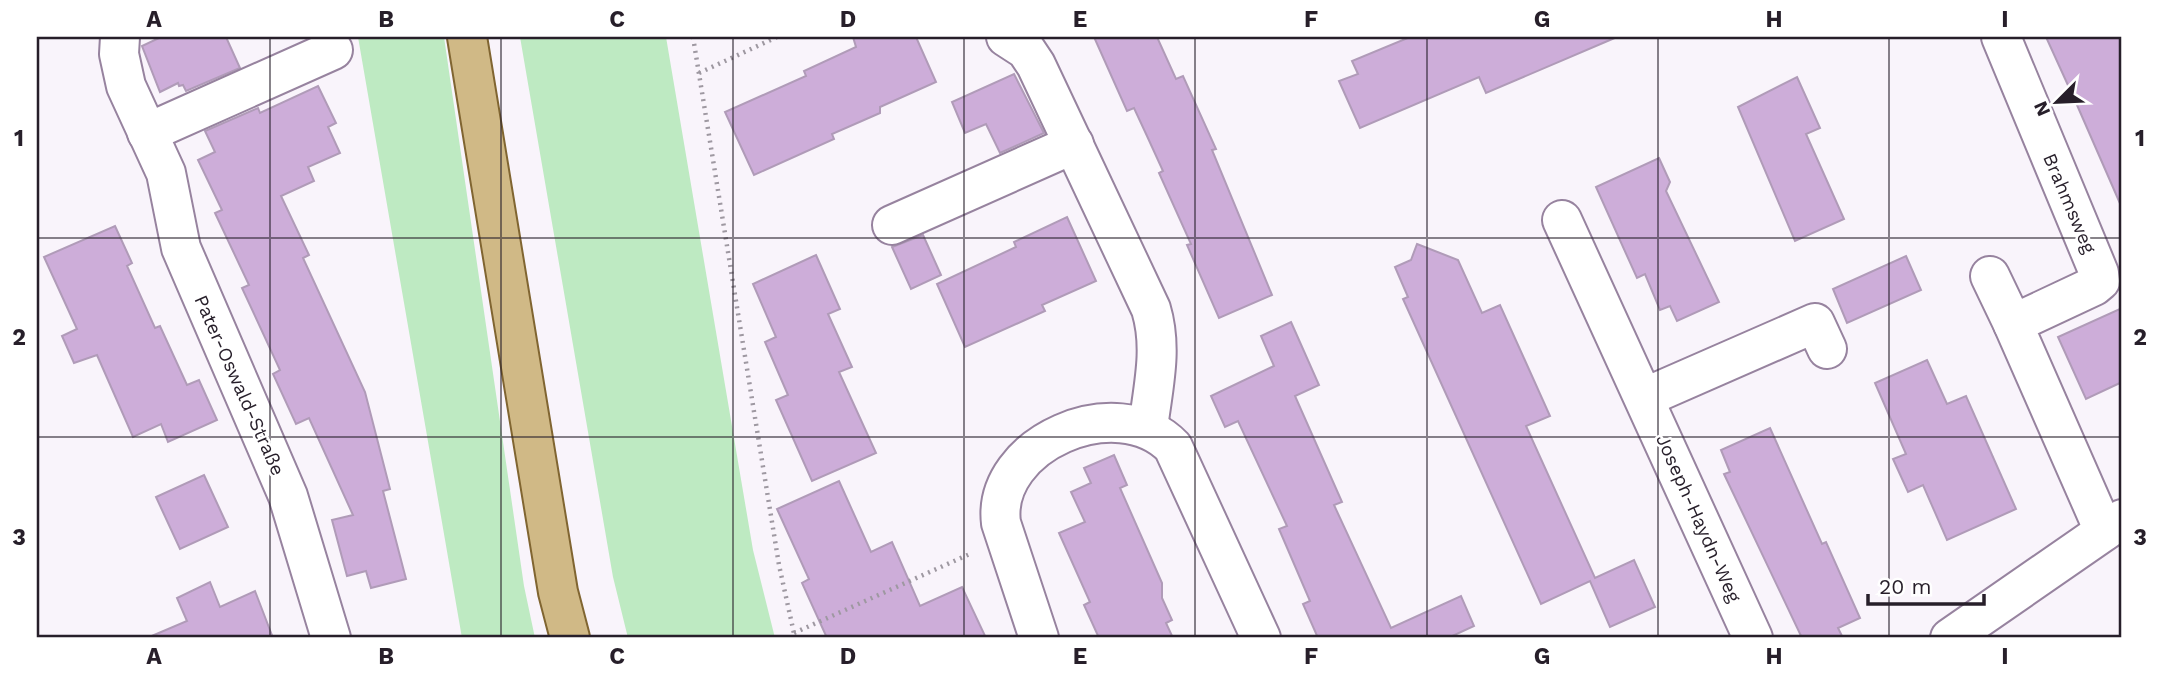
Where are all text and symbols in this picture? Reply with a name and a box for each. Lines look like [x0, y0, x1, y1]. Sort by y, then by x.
text: A [146, 6, 162, 33]
text: B [378, 6, 394, 33]
text: C [609, 6, 625, 33]
text: D [840, 6, 856, 33]
text: E [1073, 6, 1087, 33]
text: F [1304, 6, 1318, 33]
text: G [1534, 6, 1550, 33]
text: H [1765, 6, 1783, 33]
text: I [2001, 6, 2009, 33]
north arrow [2022, 66, 2092, 136]
text: N [2029, 98, 2055, 120]
text: 1 [14, 125, 24, 152]
text: 1 [2135, 125, 2145, 152]
street label: Brahmsweg [2038, 150, 2101, 258]
street label: Pater-Oswald-Straße [189, 291, 290, 479]
text: 2 [12, 324, 26, 351]
text: 2 [2133, 324, 2147, 351]
street label: Joseph-Haydn-Weg [1651, 431, 1746, 607]
text: 3 [12, 524, 26, 551]
text: 3 [2133, 524, 2147, 551]
scale bar [1868, 563, 1984, 607]
text: 20 m [1879, 574, 1931, 599]
text: A [146, 643, 162, 670]
text: B [378, 643, 394, 670]
text: C [609, 643, 625, 670]
text: D [840, 643, 856, 670]
text: E [1073, 643, 1087, 670]
text: F [1304, 643, 1318, 670]
text: G [1534, 643, 1550, 670]
text: H [1765, 643, 1783, 670]
text: I [2001, 643, 2009, 670]

